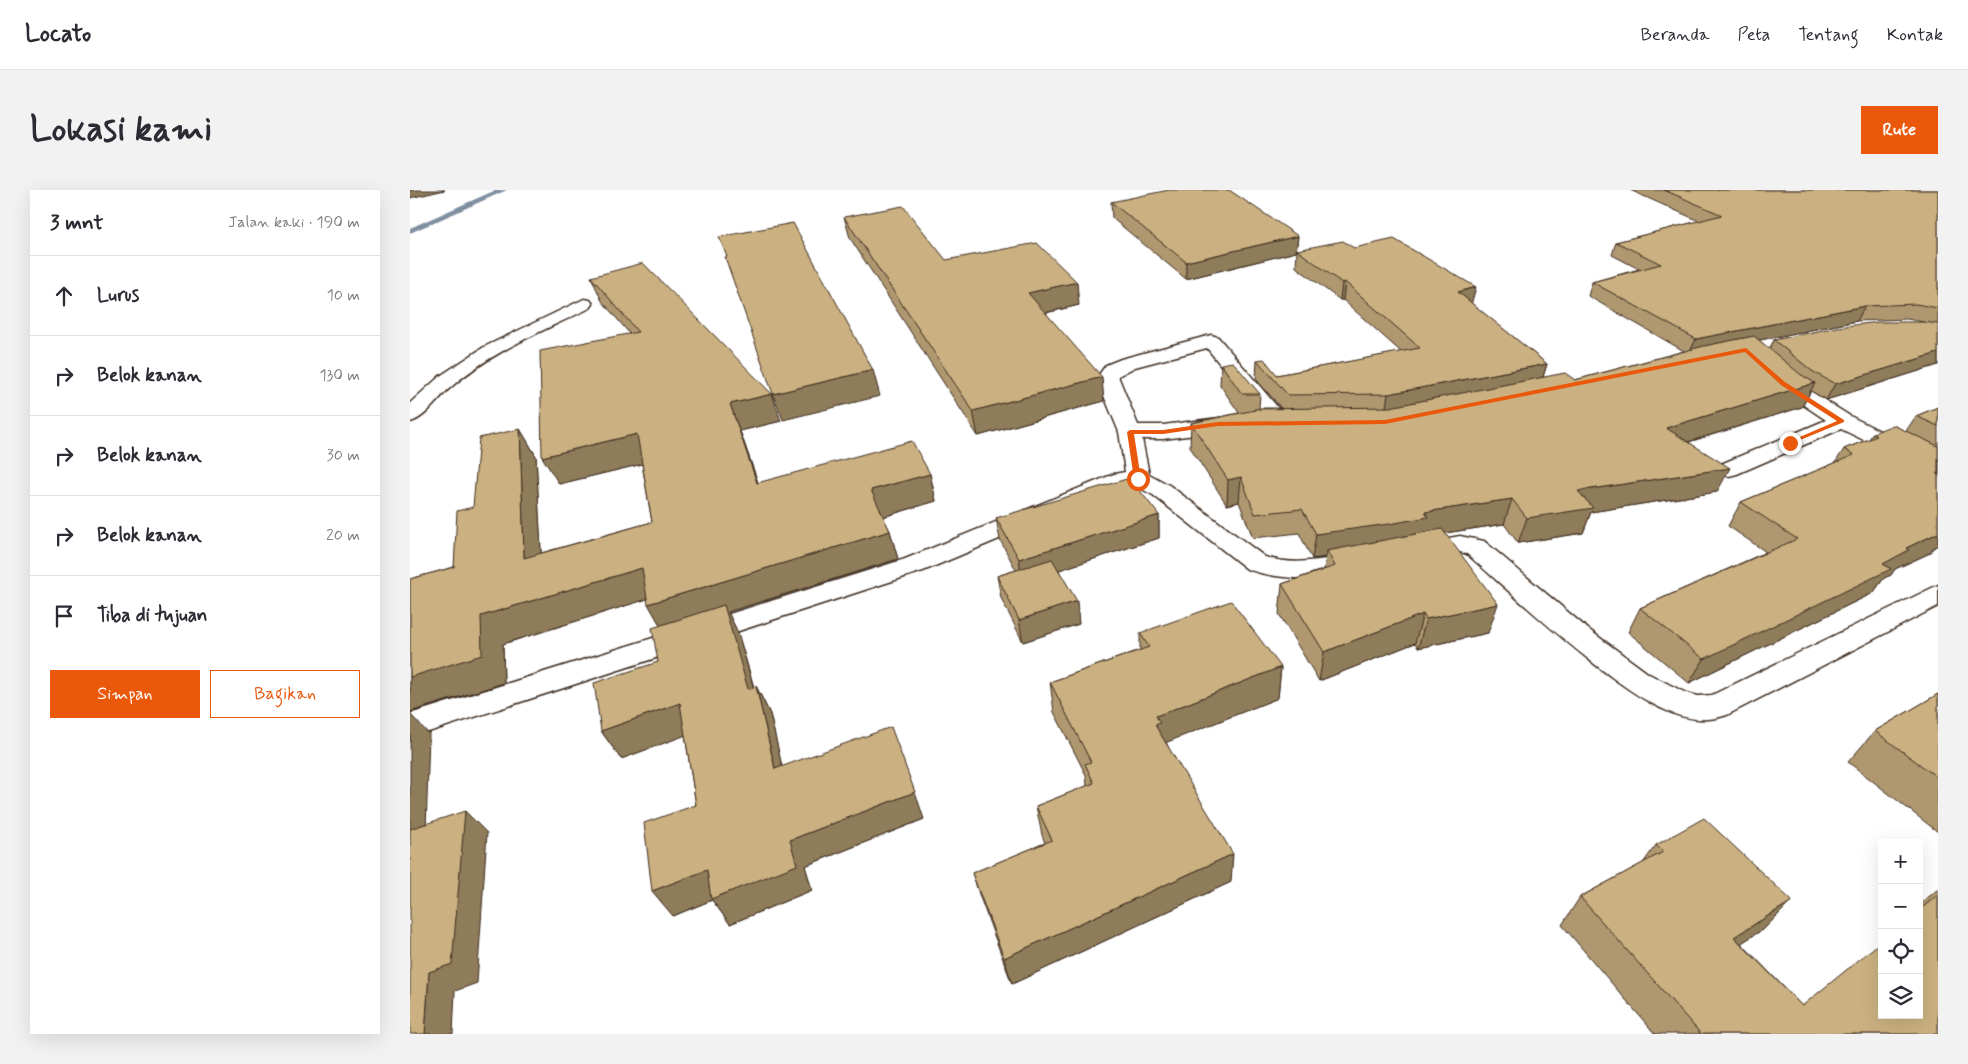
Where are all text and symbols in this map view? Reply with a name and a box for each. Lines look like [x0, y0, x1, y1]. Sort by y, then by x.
text: Locato [25, 19, 91, 50]
text: Beranda [1640, 23, 1709, 47]
text: Peta [1737, 23, 1770, 47]
text: Tentang [1798, 23, 1859, 47]
text: Kontak [1887, 23, 1943, 47]
button: Rute [1861, 106, 1938, 154]
text: Lokasi kami [30, 107, 212, 153]
text: 3 mnt [50, 209, 103, 237]
text: Jalan kaki · 190 m [228, 212, 360, 233]
icon: ahead [50, 282, 78, 310]
text: Lurus [97, 283, 139, 308]
text: 10 m [327, 285, 360, 306]
icon: right [50, 362, 78, 390]
text: Belok kanan [97, 363, 202, 388]
text: 130 m [319, 365, 360, 386]
route end [1779, 432, 1802, 455]
icon: right [50, 442, 78, 470]
text: Belok kanan [97, 443, 202, 468]
text: 30 m [327, 445, 360, 466]
route start [1127, 468, 1150, 491]
icon: right [50, 522, 78, 550]
text: Belok kanan [97, 523, 202, 548]
text: 20 m [326, 525, 360, 546]
icon: arrive [50, 602, 78, 630]
text: Tiba di tujuan [97, 603, 208, 628]
button: Simpan [50, 670, 200, 718]
button: Bagikan [210, 670, 360, 718]
map controls [1878, 839, 1923, 1019]
button: + [1878, 839, 1923, 884]
button: − [1878, 884, 1923, 929]
button: locate [1878, 929, 1923, 974]
button: layers [1878, 974, 1923, 1019]

